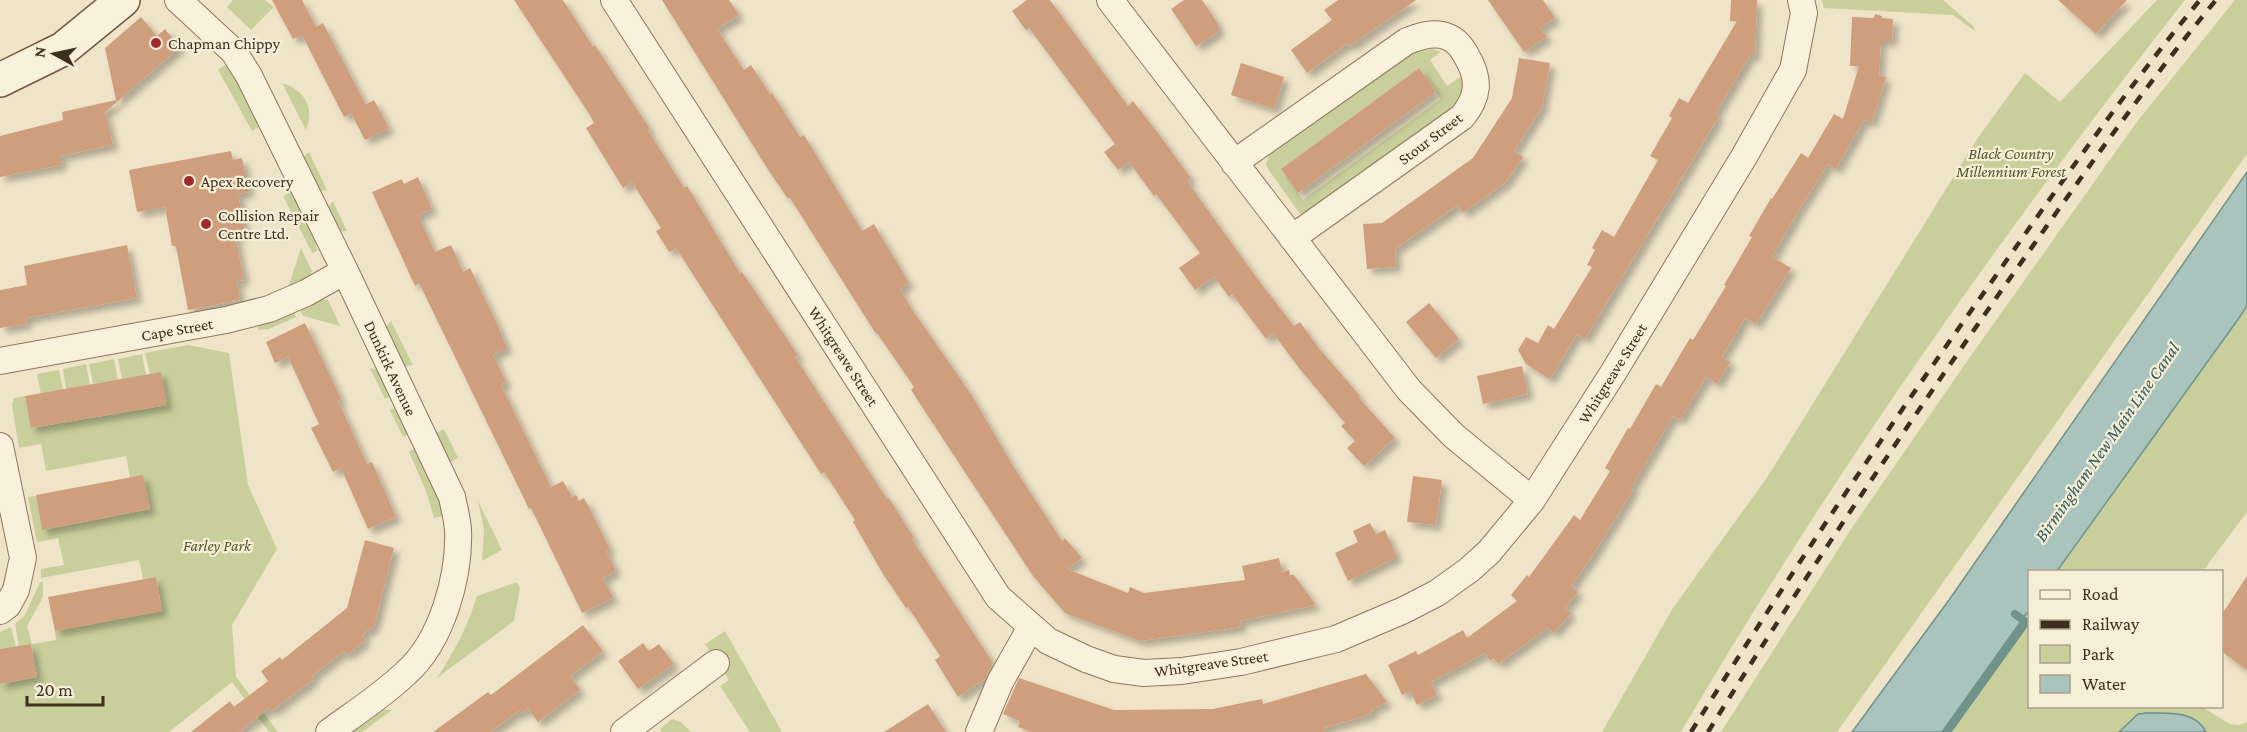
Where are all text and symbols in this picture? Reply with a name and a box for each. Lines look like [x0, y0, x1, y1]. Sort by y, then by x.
north arrow [24, 24, 84, 84]
place label: Chapman Chippy [168, 35, 281, 53]
marker: Chapman Chippy [149, 36, 163, 50]
text: N [30, 45, 49, 59]
street label: Stour Street [1395, 109, 1466, 168]
park label: Black Country Millennium Forest [1955, 145, 2066, 180]
place label: Apex Recovery [201, 173, 294, 191]
marker: Apex Recovery [182, 174, 196, 188]
place label: Collision Repair Centre Ltd. [218, 207, 320, 242]
marker: Collision Repair Centre Ltd. [199, 217, 213, 231]
street label: Whitgreave Street [804, 303, 882, 410]
street label: Cape Street [140, 315, 215, 345]
street label: Dunkirk Avenue [361, 318, 420, 418]
street label: Whitgreave Street [1575, 319, 1651, 427]
water label: Birmingham New Main Line Canal [2030, 338, 2184, 545]
park label: Farley Park [183, 537, 252, 555]
legend [2028, 570, 2223, 708]
text: Road [2082, 584, 2119, 604]
text: Railway [2082, 614, 2140, 634]
text: Park [2082, 644, 2114, 664]
street label: Whitgreave Street [1153, 647, 1270, 681]
scale bar [27, 669, 104, 707]
text: Water [2082, 674, 2127, 694]
text: 20 m [36, 680, 73, 700]

